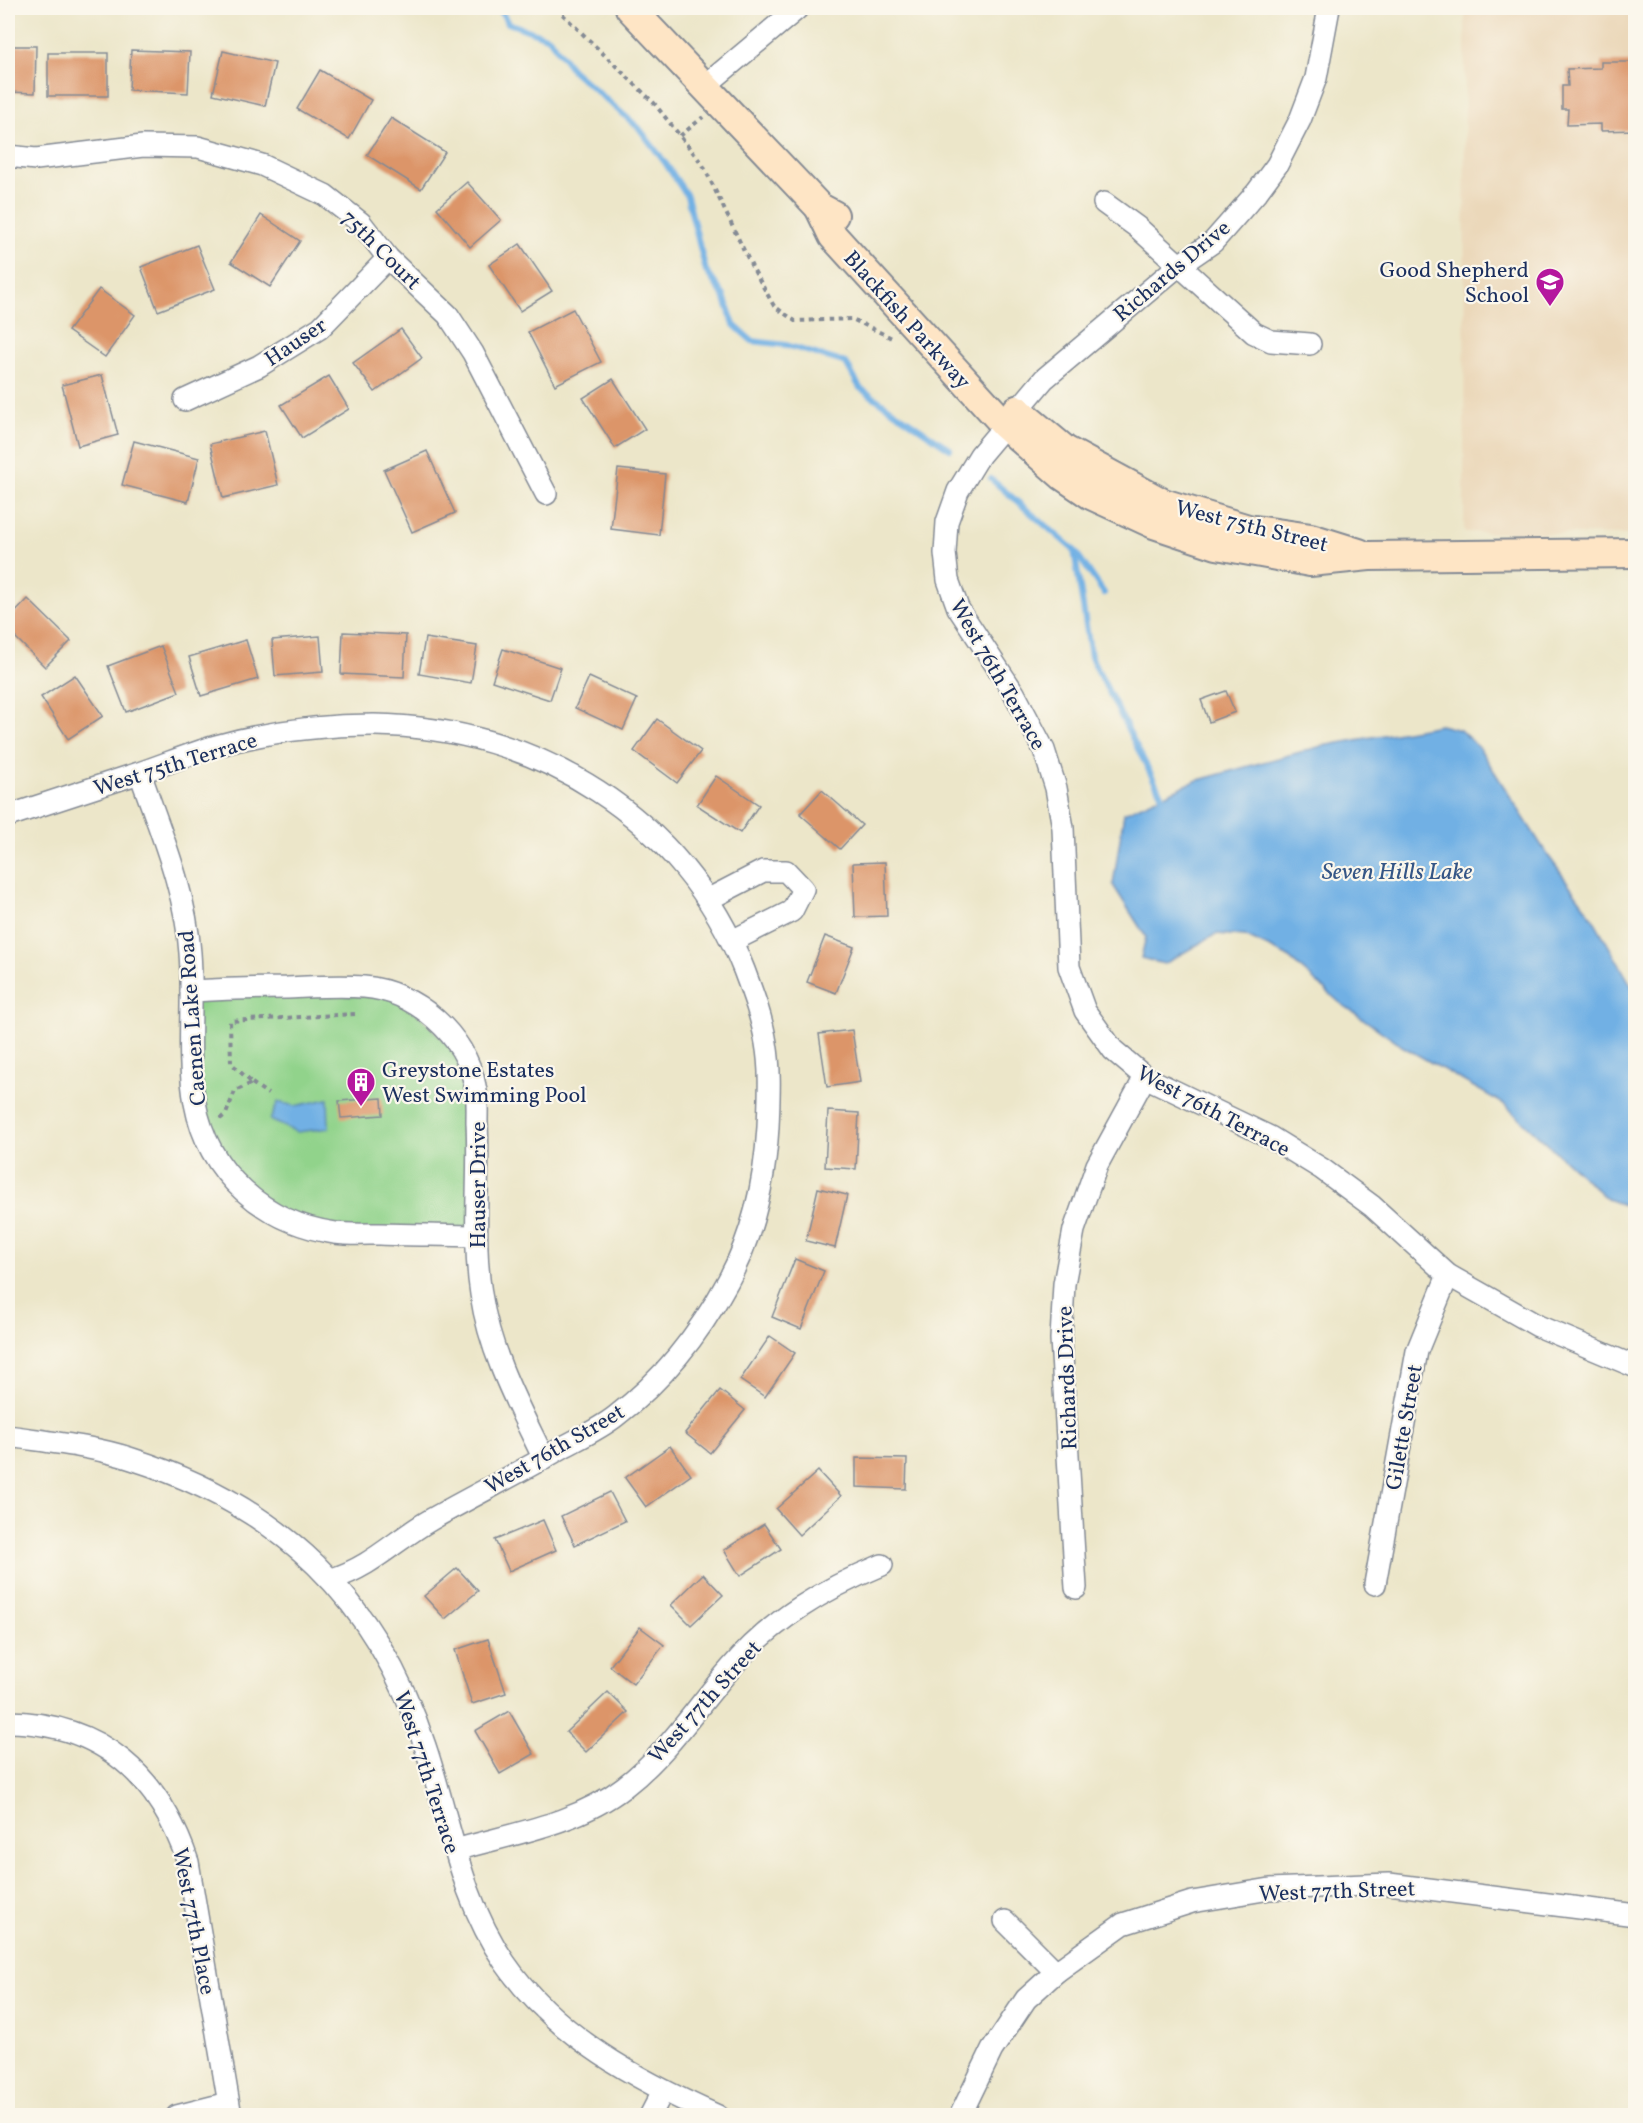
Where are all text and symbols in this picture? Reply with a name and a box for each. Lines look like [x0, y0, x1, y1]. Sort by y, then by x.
street label: 75th Court [333, 204, 427, 298]
street label: Richards Drive [1107, 214, 1238, 330]
street label: Blackfish Parkway [835, 244, 977, 397]
place label: Good Shepherd School [1379, 256, 1529, 312]
school or university icon: Good Shepherd School [1534, 266, 1566, 308]
street label: Hauser [259, 311, 334, 375]
street label: West 75th Street [1172, 493, 1331, 561]
street label: West 76th Terrace [941, 594, 1053, 757]
street label: West 75th Terrace [90, 726, 261, 805]
water label: Seven Hills Lake [1322, 856, 1473, 890]
street label: Caenen Lake Road [172, 929, 215, 1107]
place label: Greystone Estates West Swimming Pool [382, 1056, 587, 1112]
street label: West 76th Terrace [1130, 1059, 1295, 1166]
building icon: Greystone Estates West Swimming Pool [345, 1066, 377, 1108]
street label: Hauser Drive [464, 1121, 495, 1249]
street label: Richards Drive [1050, 1305, 1087, 1451]
street label: Gilette Street [1379, 1362, 1432, 1493]
street label: West 76th Street [480, 1397, 631, 1503]
street label: West 77th Street [642, 1634, 770, 1771]
street label: West 77th Terrace [385, 1687, 467, 1858]
street label: West 77th Place [163, 1845, 222, 1998]
street label: West 77th Street [1258, 1874, 1416, 1911]

